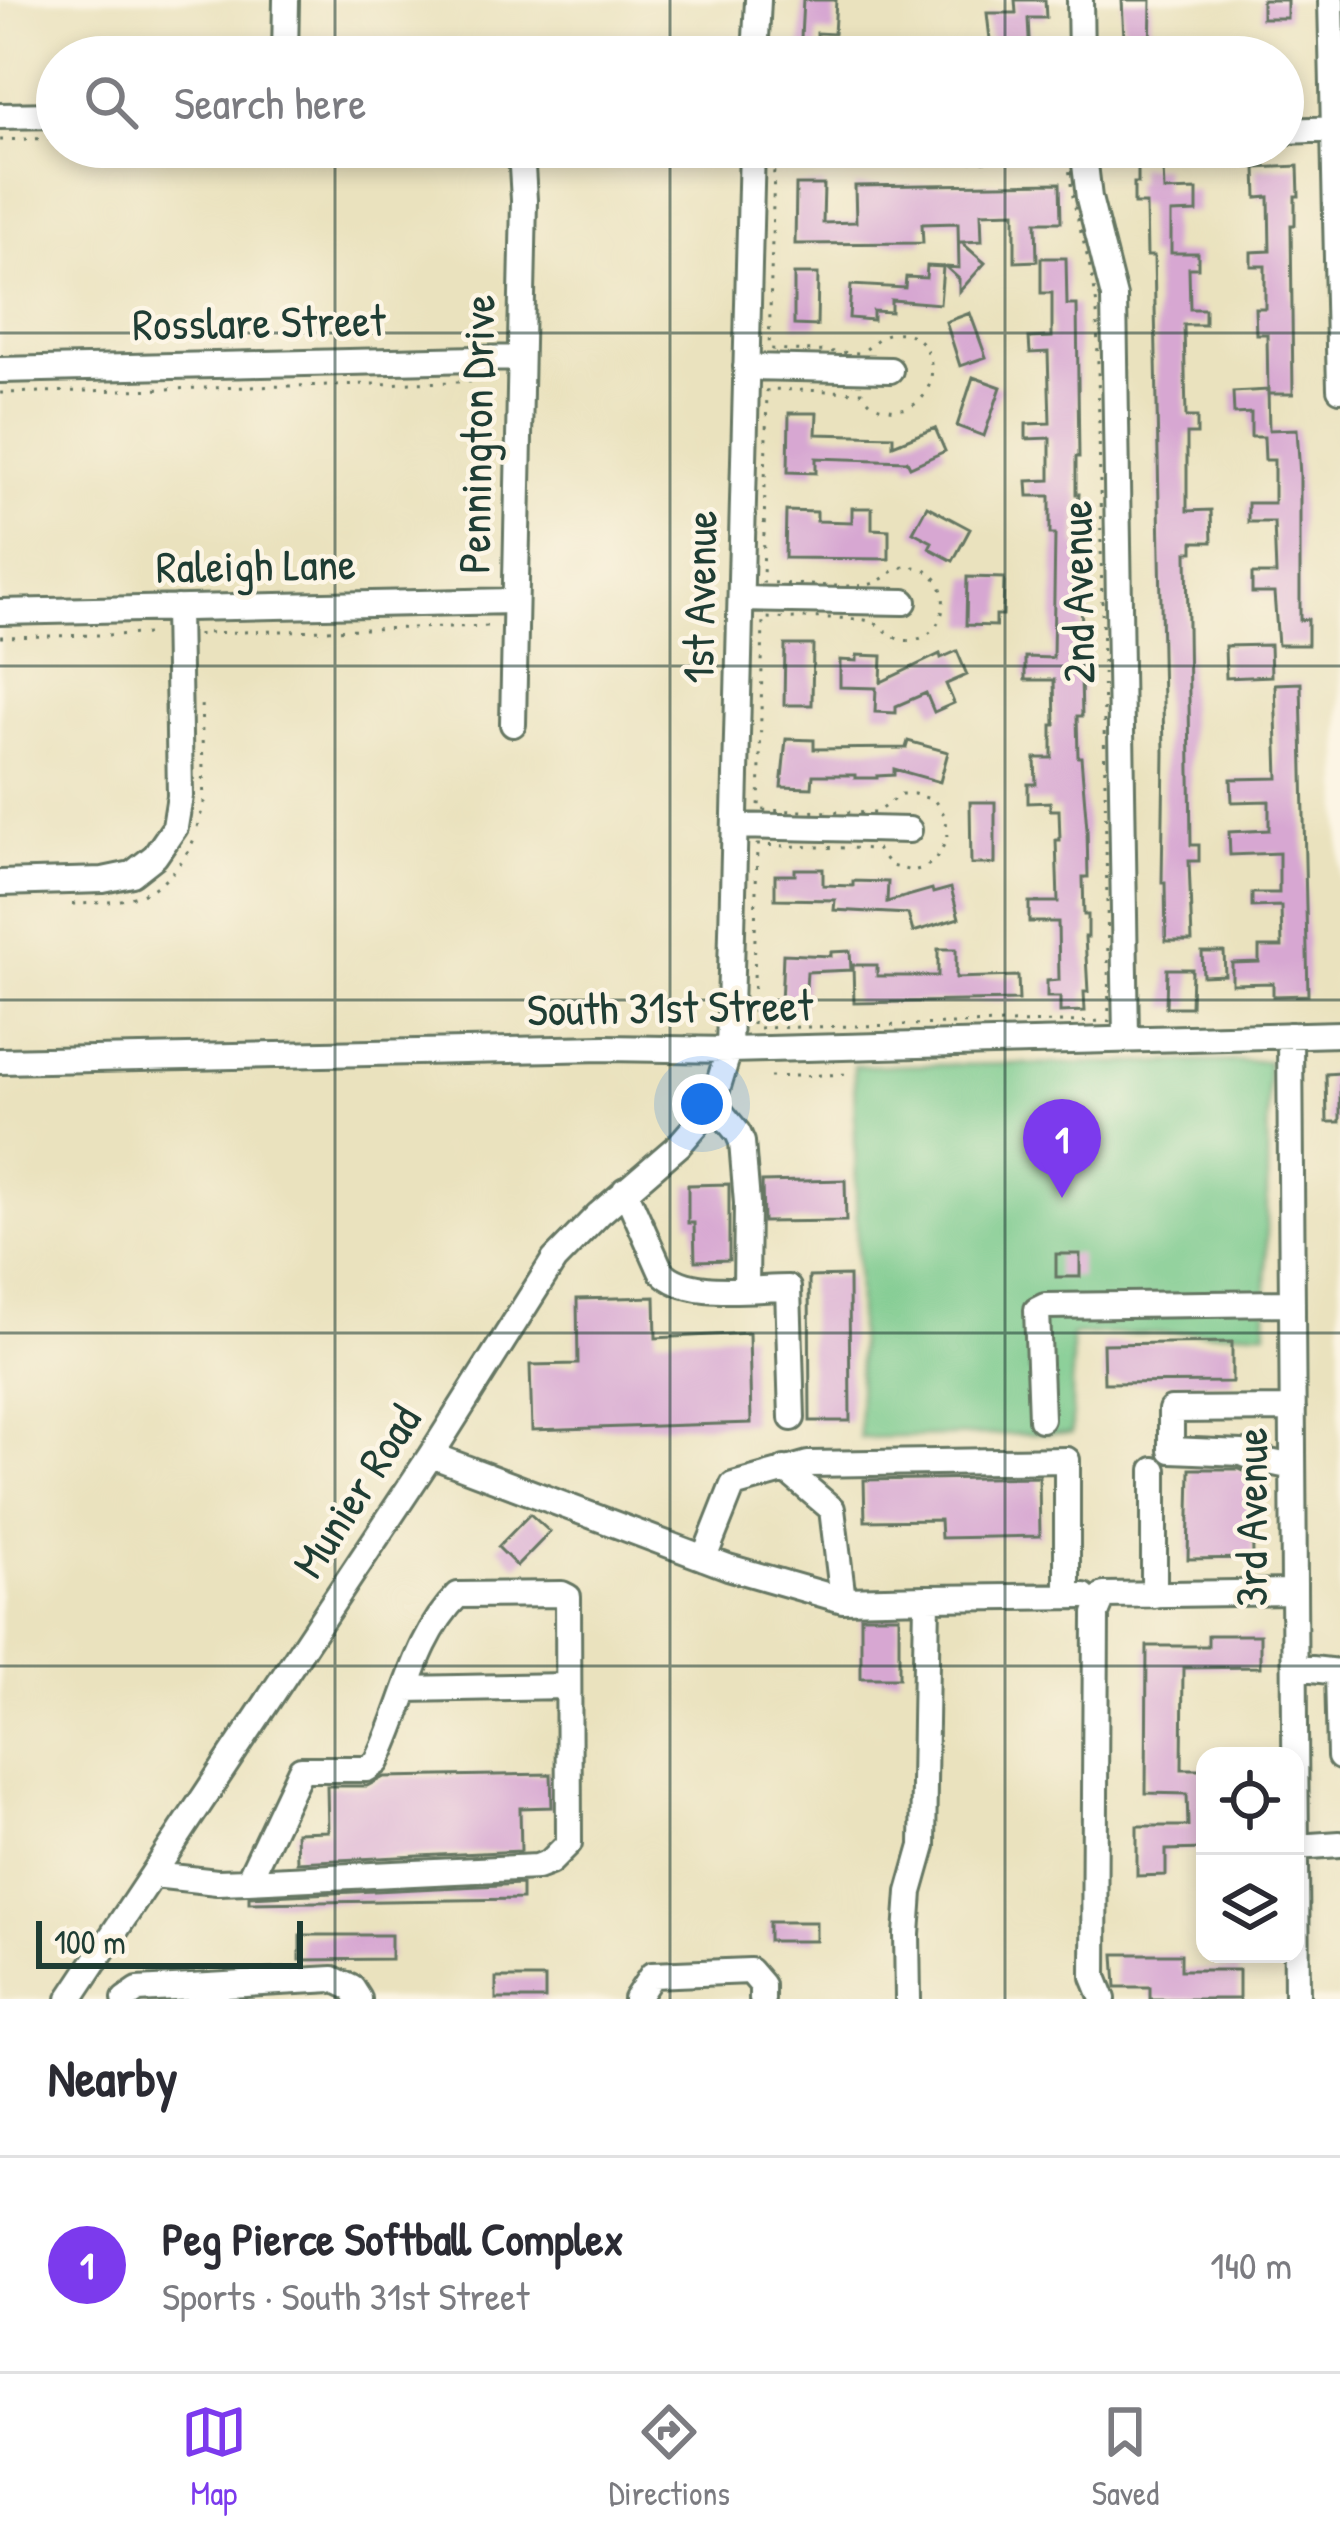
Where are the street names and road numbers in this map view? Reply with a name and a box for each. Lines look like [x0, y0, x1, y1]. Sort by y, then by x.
street label: Rosslare Street [132, 289, 387, 354]
street label: Pennington Drive [443, 294, 508, 574]
street label: 2nd Avenue [1044, 500, 1109, 684]
street label: 1st Avenue [666, 510, 731, 684]
street label: Raleigh Lane [156, 532, 357, 597]
street label: South 31st Street [527, 974, 814, 1039]
street label: Munier Road [277, 1393, 434, 1589]
street label: 3rd Avenue [1220, 1427, 1281, 1607]

